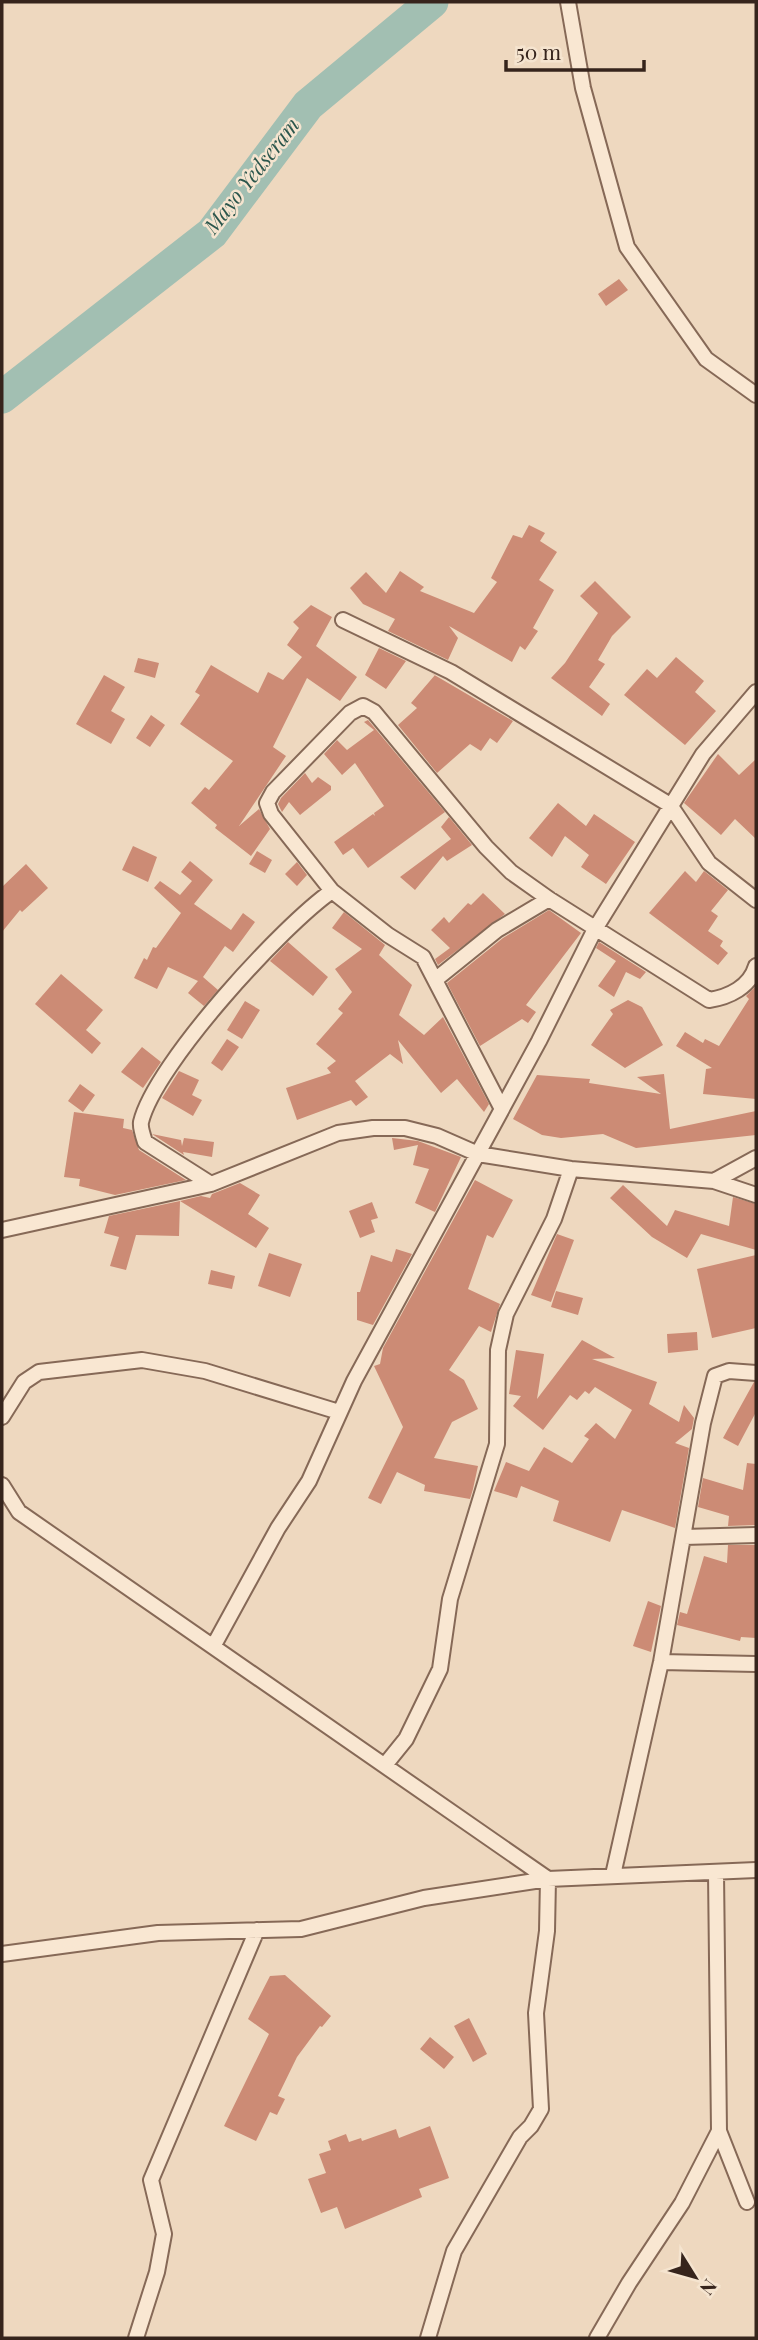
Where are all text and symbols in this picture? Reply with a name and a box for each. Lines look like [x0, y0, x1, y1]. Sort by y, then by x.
scale bar [506, 28, 644, 72]
text: 50 m [516, 37, 562, 65]
water label: Mayo Yedseram [196, 111, 305, 239]
north arrow [660, 2242, 730, 2312]
text: N [695, 2275, 724, 2301]

